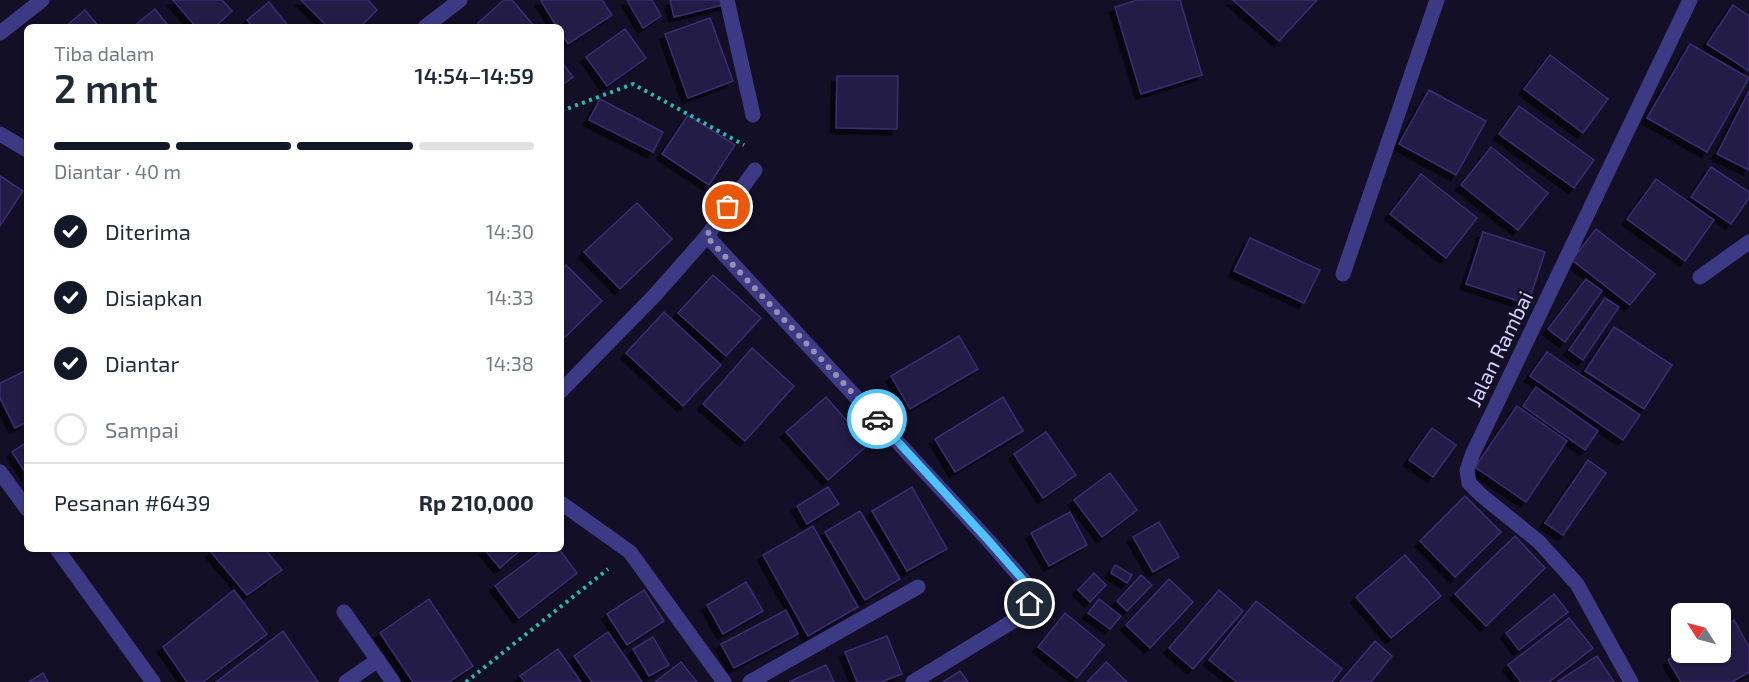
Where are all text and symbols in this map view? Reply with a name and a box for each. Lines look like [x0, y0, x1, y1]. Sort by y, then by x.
text: Tiba dalam [54, 41, 154, 65]
text: 14:54–14:59 [415, 62, 534, 88]
text: 2 mnt [54, 64, 158, 111]
text: Diantar · 40 m [54, 159, 181, 183]
pin [702, 181, 753, 232]
icon: bag [711, 190, 744, 223]
icon: check [54, 215, 87, 248]
text: Diterima [105, 218, 191, 244]
text: 14:30 [486, 219, 534, 243]
icon: check [54, 281, 87, 314]
text: Disiapkan [105, 284, 203, 310]
text: 14:33 [487, 285, 534, 309]
street label: Jalan Rambai [1460, 287, 1537, 410]
icon: check [54, 347, 87, 380]
text: Diantar [105, 350, 179, 376]
text: 14:38 [486, 351, 534, 375]
courier [847, 389, 907, 449]
icon: car [861, 403, 894, 436]
text: Sampai [105, 416, 179, 442]
text: Pesanan #6439 [54, 489, 210, 515]
text: Rp 210,000 [419, 489, 534, 515]
pin [1004, 578, 1055, 629]
icon: home [1013, 587, 1046, 620]
north arrow [1671, 603, 1731, 663]
map controls [1671, 603, 1731, 663]

